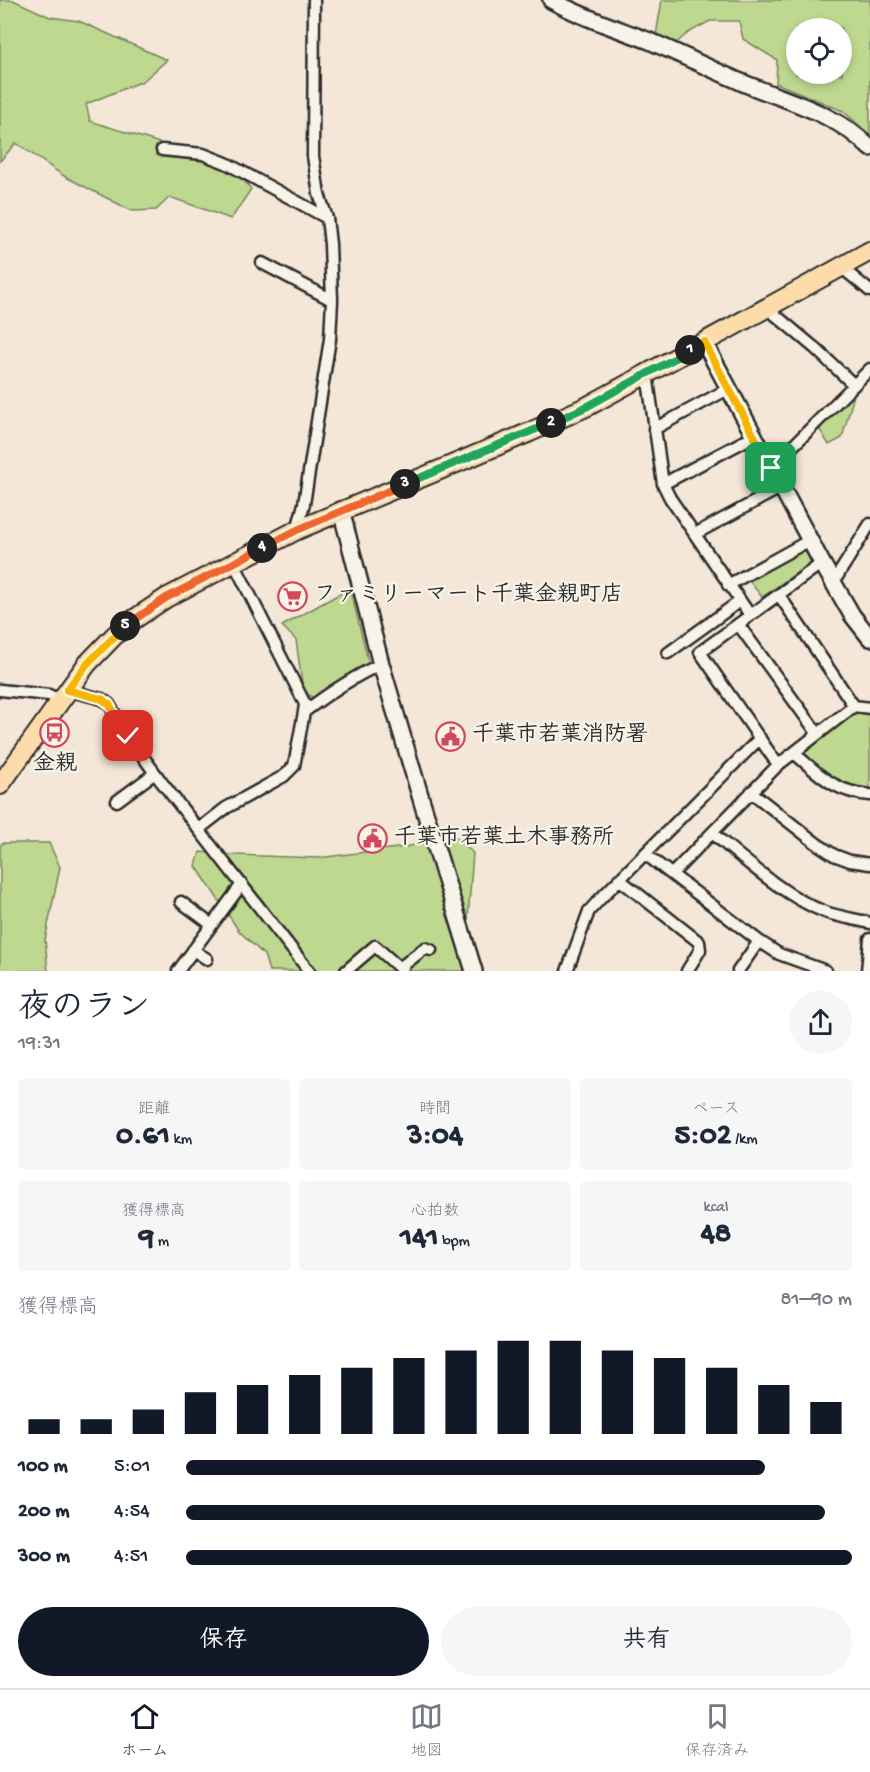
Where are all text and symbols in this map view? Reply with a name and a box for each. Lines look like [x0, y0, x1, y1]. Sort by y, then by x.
map controls [786, 18, 852, 84]
button: locate [786, 18, 852, 84]
pin: 1 [675, 335, 705, 365]
text: 1 [687, 340, 693, 359]
pin: 2 [536, 408, 566, 438]
text: 2 [547, 413, 555, 432]
pin [745, 442, 796, 493]
icon: arrive [754, 451, 787, 484]
pin: 3 [390, 469, 420, 499]
text: 3 [401, 474, 409, 493]
pin: 4 [247, 533, 277, 563]
text: 4 [258, 538, 266, 557]
supermarket icon: ファミリーマート千葉金親町店 [277, 580, 309, 612]
place label: ファミリーマート千葉金親町店 [314, 581, 623, 609]
pin: 5 [110, 611, 140, 641]
text: 5 [121, 616, 129, 635]
pin [102, 710, 153, 761]
bus stop icon: 金親 [39, 717, 71, 749]
icon: check [111, 719, 144, 752]
public building icon: 千葉市若葉消防署 [435, 720, 467, 752]
place label: 千葉市若葉消防署 [472, 722, 648, 749]
place label: 金親 [33, 750, 77, 778]
public building icon: 千葉市若葉土木事務所 [357, 823, 389, 855]
place label: 千葉市若葉土木事務所 [394, 824, 614, 852]
text: 夜のラン [18, 991, 150, 1029]
button: share [789, 991, 852, 1054]
text: 19:31 [18, 1033, 61, 1056]
text: 距離 [138, 1101, 170, 1120]
text: 時間 [419, 1101, 451, 1120]
text: ペース [692, 1101, 740, 1120]
text: 0.61 [116, 1120, 170, 1155]
text: 3:04 [407, 1120, 463, 1155]
text: 5:02 [674, 1120, 731, 1155]
text: km [170, 1131, 192, 1150]
text: /km [731, 1131, 758, 1150]
text: kcal [704, 1199, 728, 1218]
text: 獲得標高 [122, 1203, 186, 1222]
text: 心拍数 [411, 1203, 459, 1222]
text: 48 [701, 1218, 731, 1253]
text: 9 [139, 1222, 154, 1257]
text: 141 [400, 1222, 438, 1257]
text: m [154, 1233, 169, 1252]
text: bpm [438, 1233, 470, 1252]
text: 81–90 m [780, 1289, 852, 1312]
text: 獲得標高 [18, 1297, 98, 1320]
text: 100 m [18, 1456, 68, 1479]
text: 5:01 [114, 1456, 150, 1479]
text: 200 m [18, 1501, 69, 1524]
text: 4:54 [114, 1501, 150, 1524]
text: 300 m [18, 1546, 70, 1569]
text: 4:51 [114, 1546, 148, 1569]
button: 保存 [18, 1607, 429, 1676]
button: 共有 [441, 1607, 852, 1676]
tab: ホーム [121, 1700, 168, 1762]
tab: 地図 [410, 1700, 443, 1762]
tab: 保存済み [685, 1700, 749, 1762]

